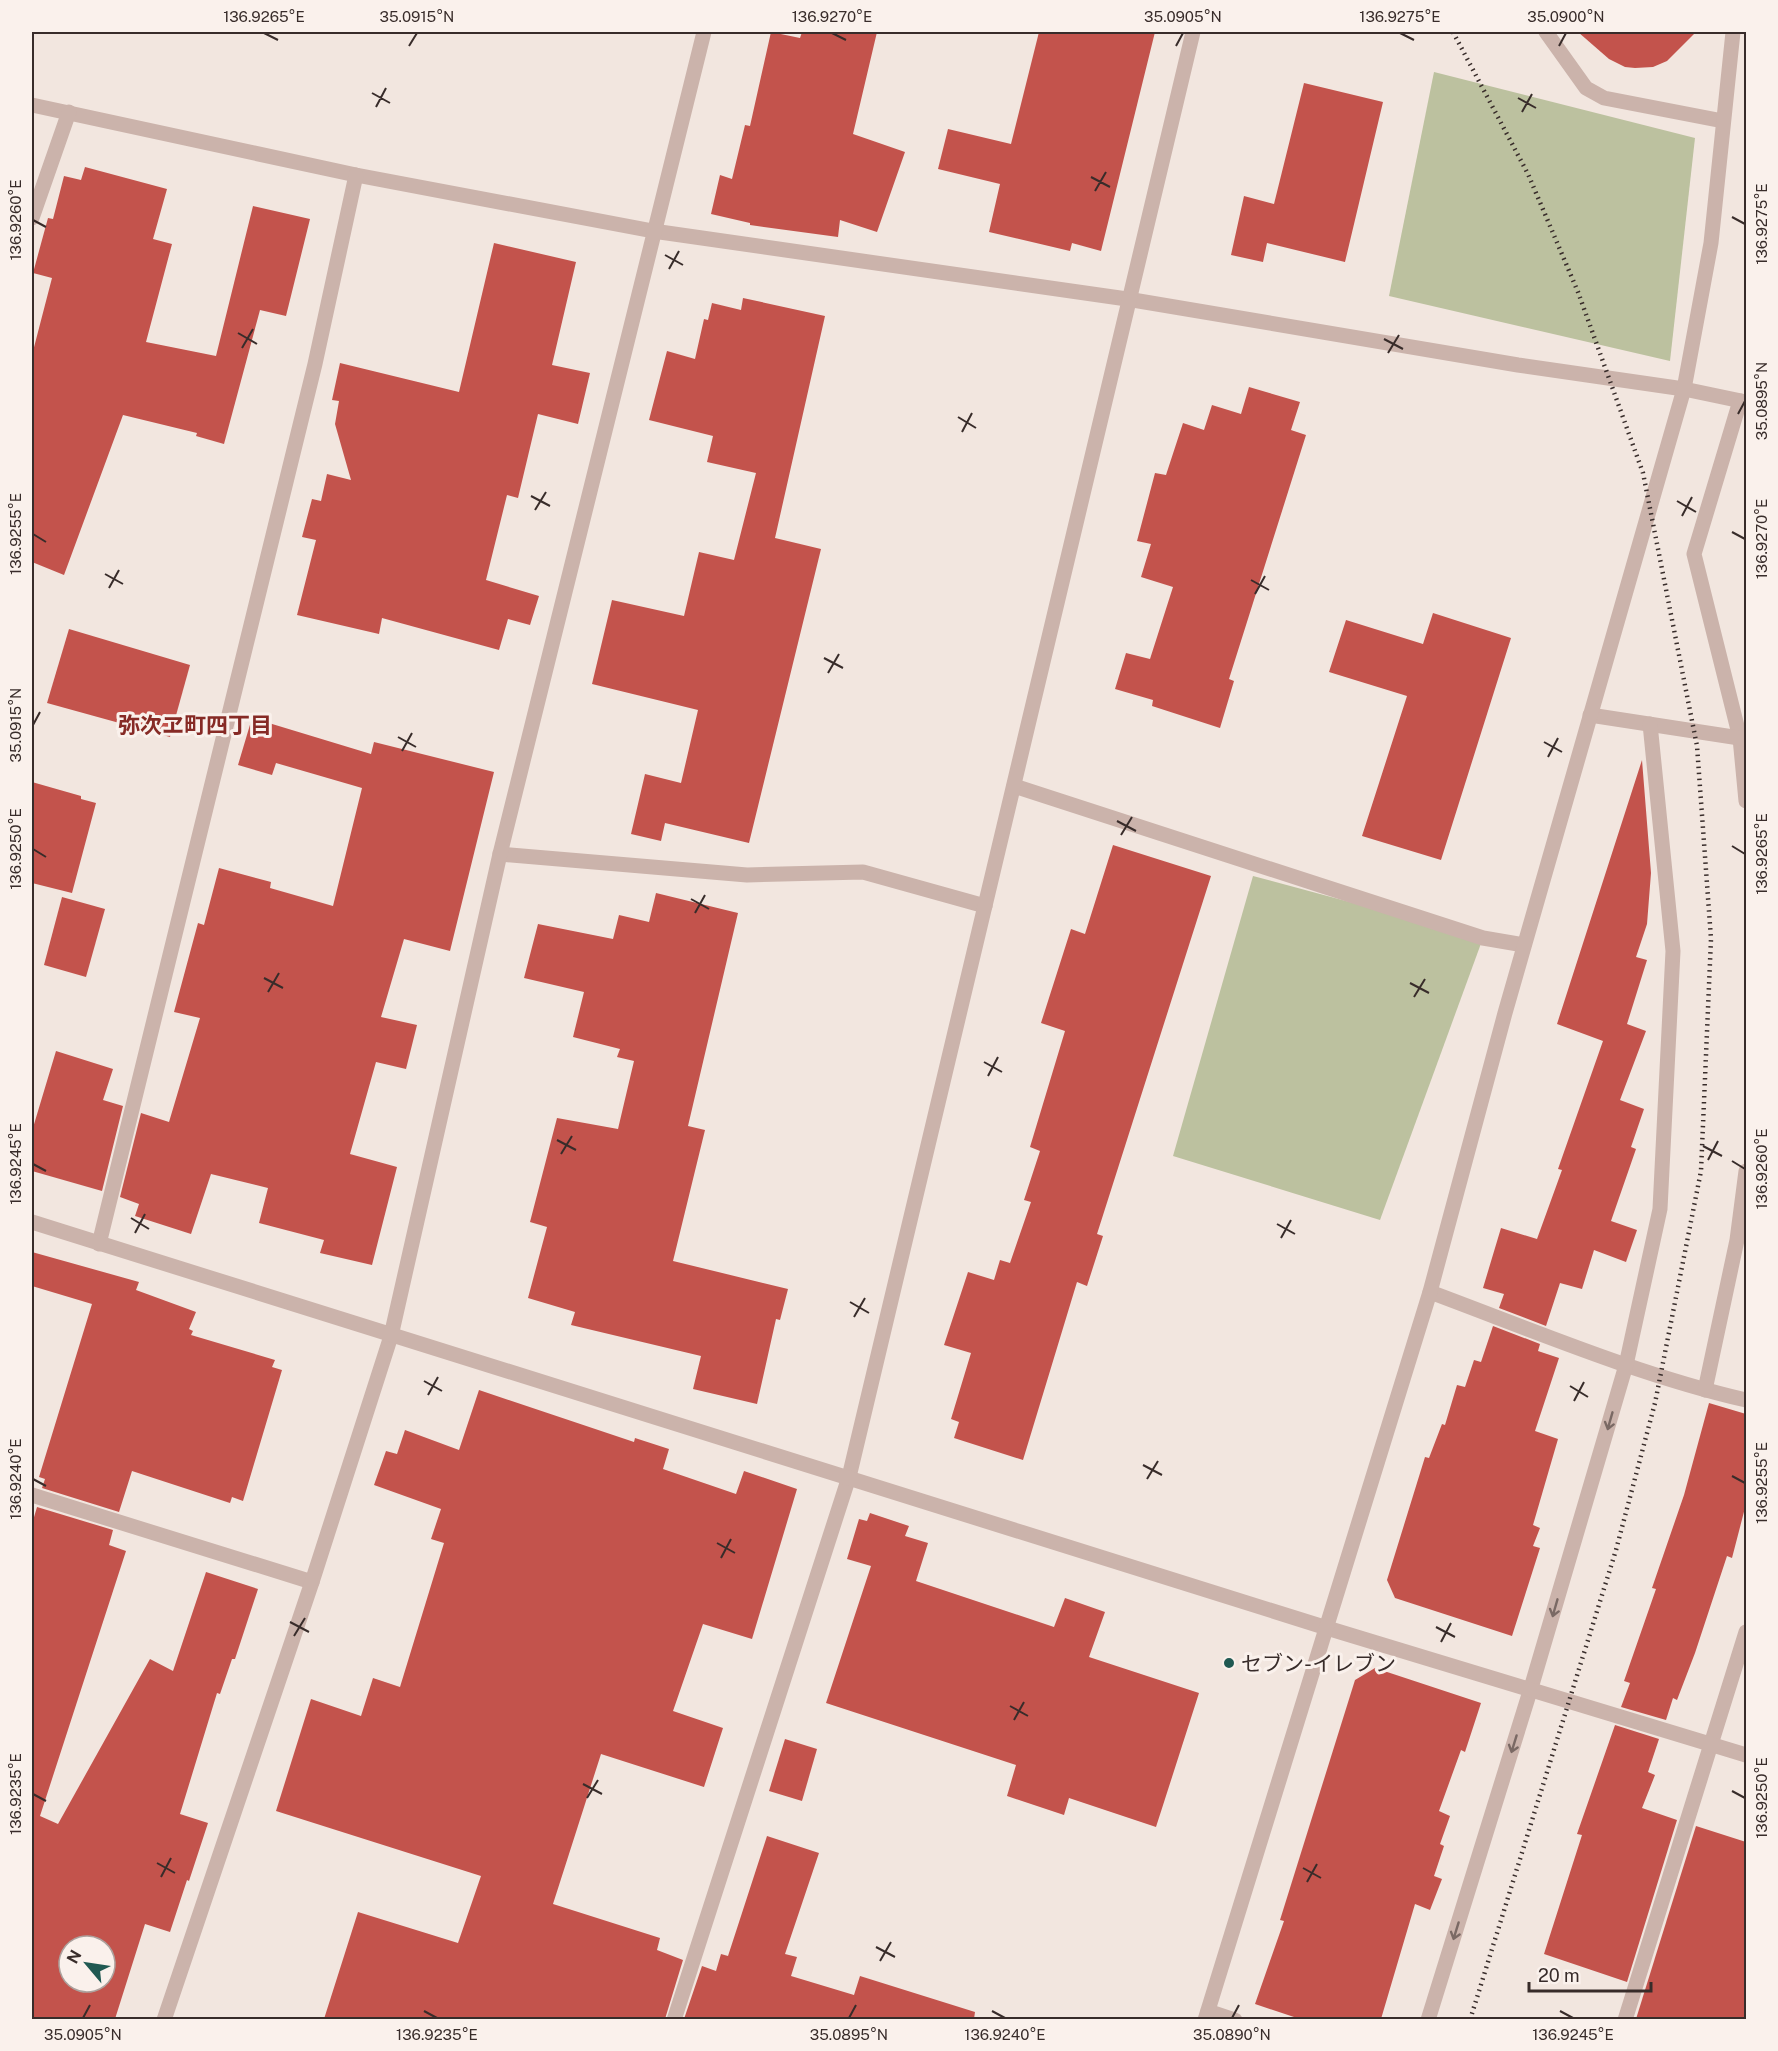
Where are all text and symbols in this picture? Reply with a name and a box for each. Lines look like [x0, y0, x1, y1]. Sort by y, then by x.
text: 136.9265°E [223, 8, 305, 25]
text: 35.0915°N [380, 8, 454, 25]
text: 136.9270°E [792, 8, 872, 25]
text: 35.0905°N [1144, 8, 1222, 25]
text: 136.9275°E [1359, 8, 1441, 25]
text: 35.0900°N [1527, 8, 1605, 25]
text: 136.9260°E [7, 179, 24, 261]
text: 136.9275°E [1753, 183, 1770, 265]
text: 35.0895°N [1753, 362, 1770, 440]
text: 136.9255°E [7, 493, 24, 575]
text: 136.9270°E [1753, 499, 1770, 579]
text: 35.0915°N [7, 688, 24, 762]
district label: 弥次ヱ町四丁目 [118, 712, 272, 738]
text: 136.9250°E [7, 808, 24, 890]
text: 136.9265°E [1753, 813, 1770, 895]
text: 136.9245°E [7, 1123, 24, 1205]
text: 136.9260°E [1753, 1128, 1770, 1210]
one-way arrow [1604, 1411, 1615, 1430]
text: 136.9240°E [7, 1438, 24, 1520]
text: 136.9255°E [1753, 1442, 1770, 1524]
one-way arrow [1549, 1598, 1560, 1617]
place label: セブン-イレブン [1241, 1651, 1396, 1676]
marker: セブン-イレブン [1222, 1656, 1236, 1670]
one-way arrow [1507, 1734, 1518, 1753]
text: 136.9235°E [7, 1753, 24, 1835]
text: 136.9250°E [1753, 1757, 1770, 1839]
one-way arrow [1450, 1921, 1461, 1940]
north arrow [57, 1934, 117, 1994]
text: N [63, 1947, 86, 1967]
scale bar [1529, 1955, 1650, 1993]
text: 20 m [1538, 1965, 1580, 1986]
text: 35.0905°N [44, 2026, 122, 2043]
text: 136.9235°E [396, 2026, 478, 2043]
text: 35.0895°N [810, 2026, 888, 2043]
text: 136.9240°E [964, 2026, 1046, 2043]
text: 35.0890°N [1193, 2026, 1271, 2043]
text: 136.9245°E [1532, 2026, 1614, 2043]

